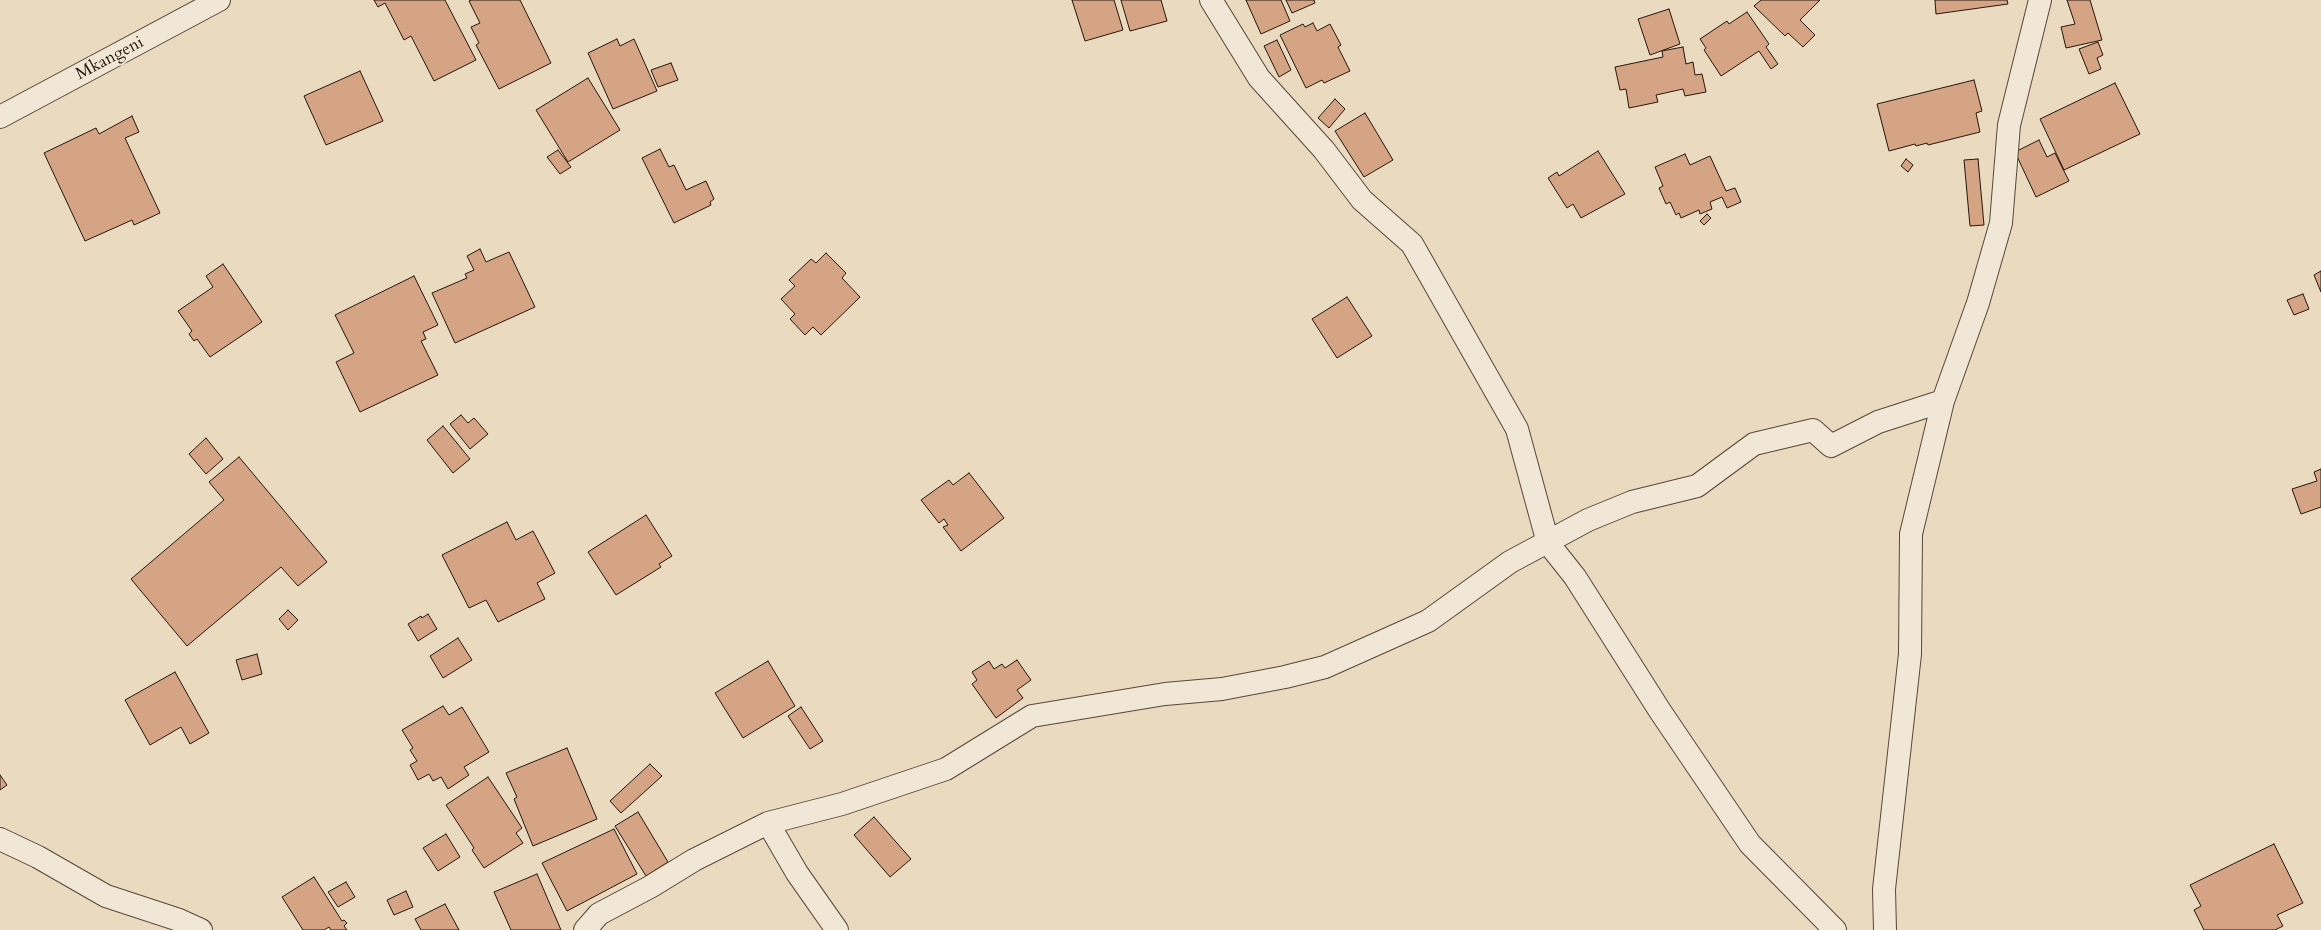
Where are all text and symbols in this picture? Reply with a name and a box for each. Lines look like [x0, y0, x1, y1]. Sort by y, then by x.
street label: Mkangeni [73, 33, 147, 85]

